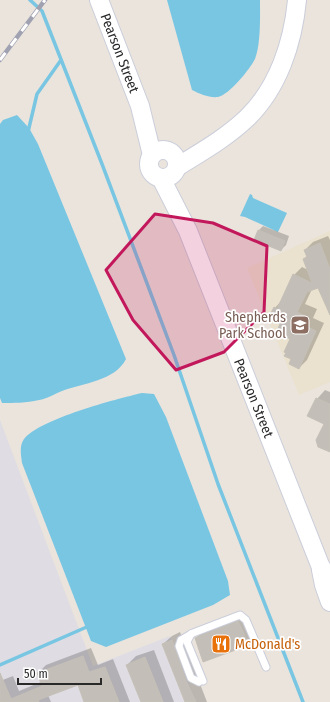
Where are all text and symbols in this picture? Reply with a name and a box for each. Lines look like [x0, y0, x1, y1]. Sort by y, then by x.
street label: Pearson Street [97, 11, 143, 96]
place label: Shepherds Park School [219, 309, 286, 342]
school or university icon: Shepherds Park School [289, 314, 311, 336]
street label: Pearson Street [230, 356, 277, 441]
restaurant icon: McDonald's [210, 633, 232, 655]
place label: McDonald's [235, 636, 300, 653]
scale bar [18, 660, 101, 686]
text: 50 m [24, 667, 48, 681]

